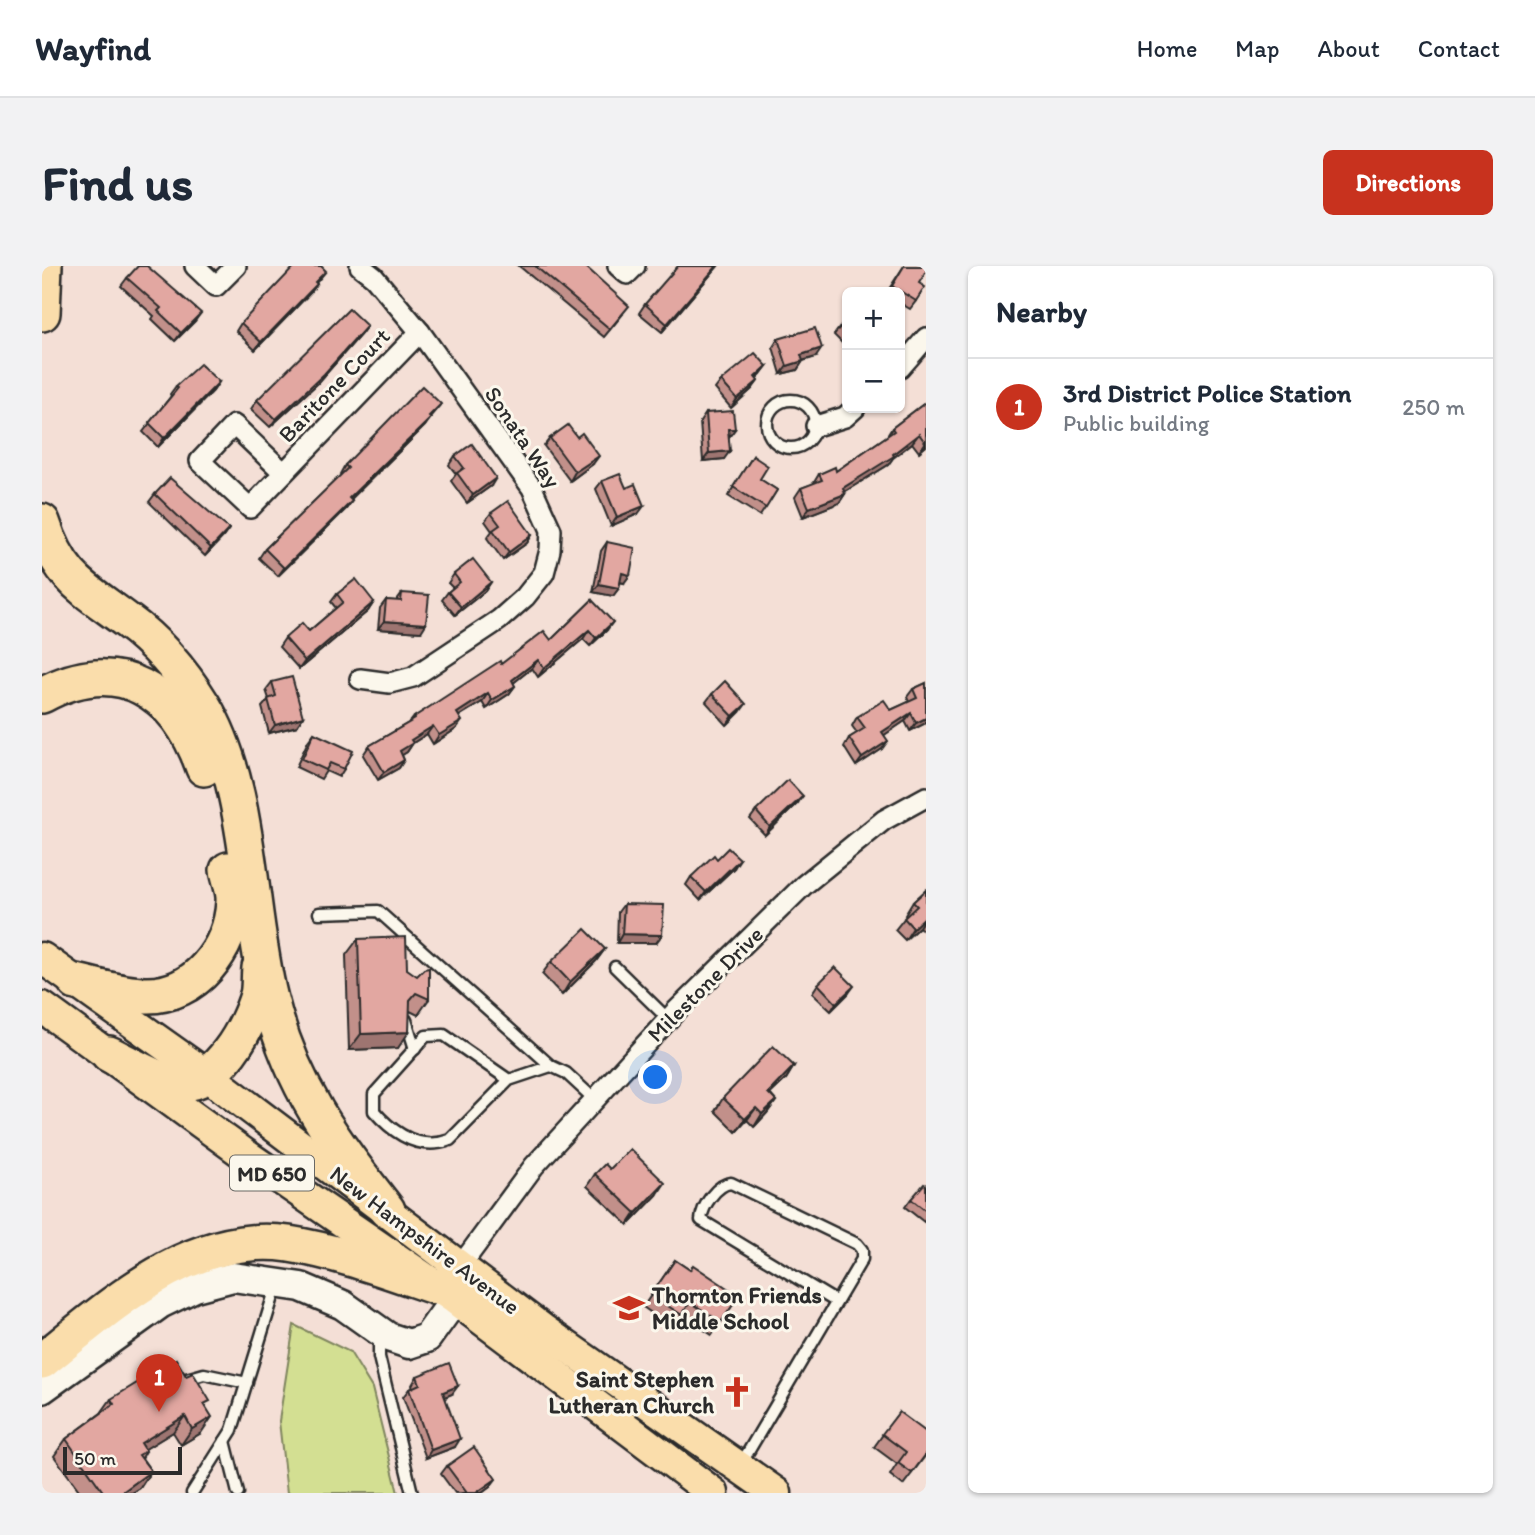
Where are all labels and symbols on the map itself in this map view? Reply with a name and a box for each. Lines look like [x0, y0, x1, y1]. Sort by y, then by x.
street label: Baritone Court [272, 322, 396, 448]
street label: Sonata Way [479, 381, 567, 493]
street label: Milestone Drive [641, 920, 769, 1048]
your location [638, 1060, 672, 1094]
road number: MD 650 [230, 1156, 314, 1191]
street label: New Hampshire Avenue [325, 1160, 525, 1320]
place label: Thornton Friends Middle School [651, 1281, 822, 1335]
school or university icon: Thornton Friends Middle School [612, 1291, 646, 1325]
pin: 1 [136, 1354, 182, 1412]
place label: Saint Stephen Lutheran Church [548, 1365, 715, 1419]
church icon: Saint Stephen Lutheran Church [720, 1375, 754, 1409]
scale bar [63, 1444, 182, 1476]

